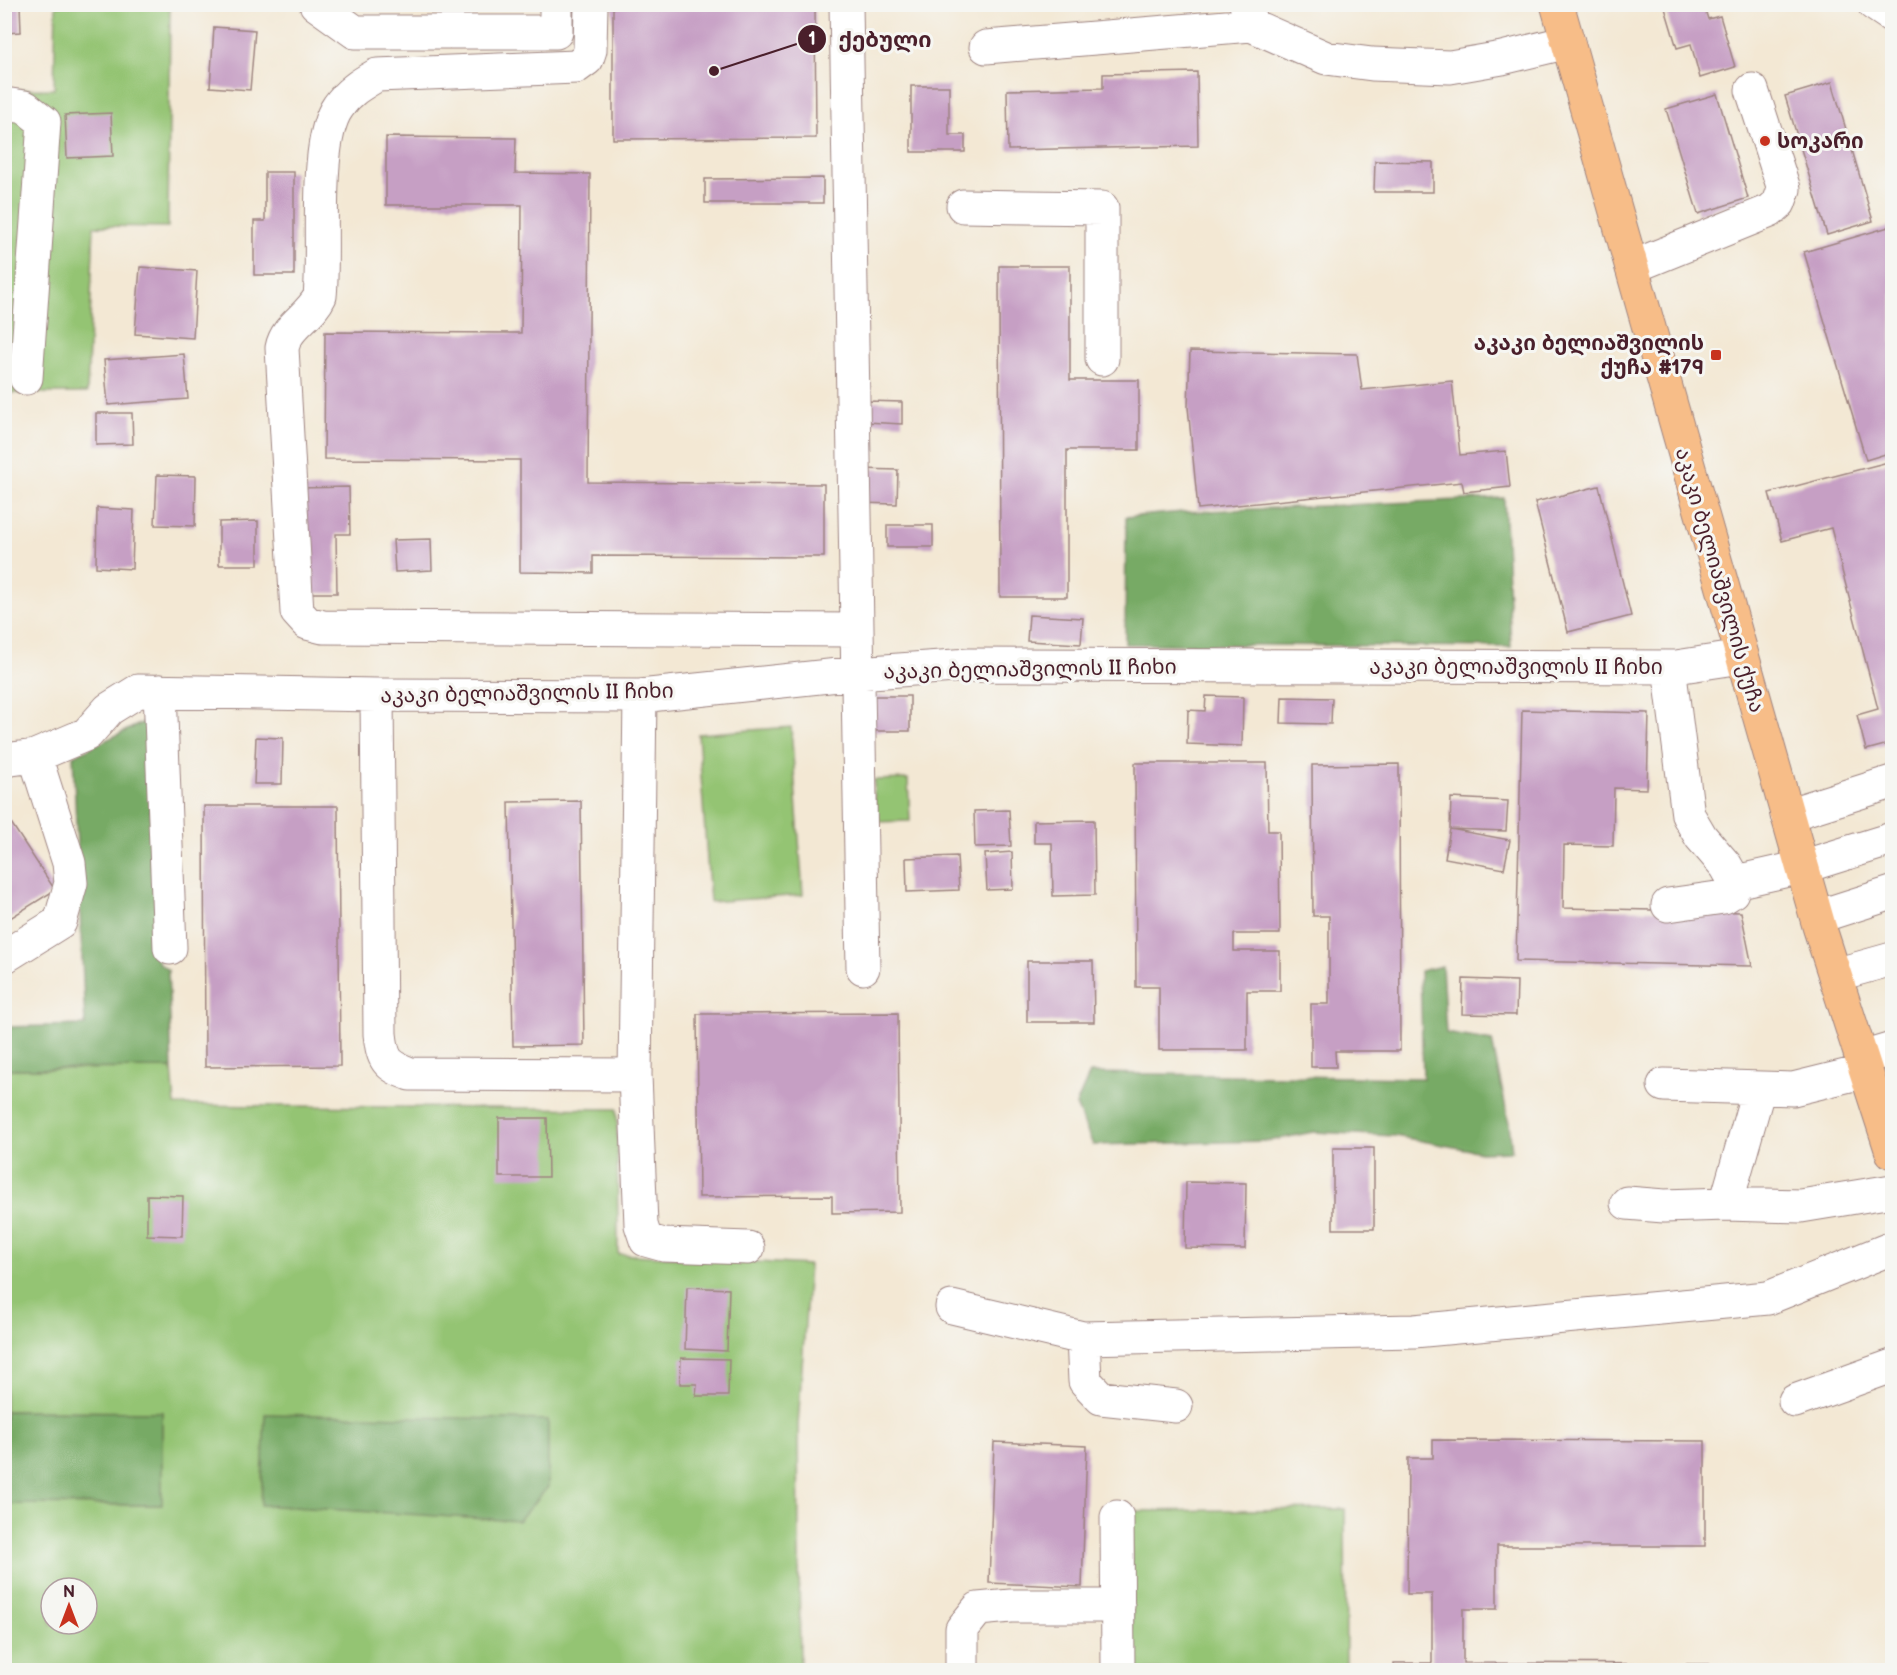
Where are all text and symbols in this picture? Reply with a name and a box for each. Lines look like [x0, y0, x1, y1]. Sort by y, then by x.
callout: ქებული [797, 19, 944, 59]
text: ქებული [839, 27, 931, 54]
text: 1 [808, 29, 816, 50]
place label: სოკარი [1777, 129, 1864, 154]
marker: სოკარი [1758, 134, 1772, 148]
place label: აკაკი ბელიაშვილის ქუჩა #179 [1474, 331, 1704, 380]
marker: აკაკი ბელიაშვილის ქუჩა #179 [1709, 348, 1723, 362]
street label: აკაკი ბელიაშვილის ქუჩა [1670, 445, 1769, 716]
street label: აკაკი ბელიაშვილის II ჩიხი [883, 654, 1177, 685]
street label: აკაკი ბელიაშვილის II ჩიხი [1369, 655, 1663, 680]
street label: აკაკი ბელიაშვილის II ჩიხი [380, 678, 674, 709]
north arrow [39, 1576, 99, 1636]
text: N [63, 1583, 75, 1602]

